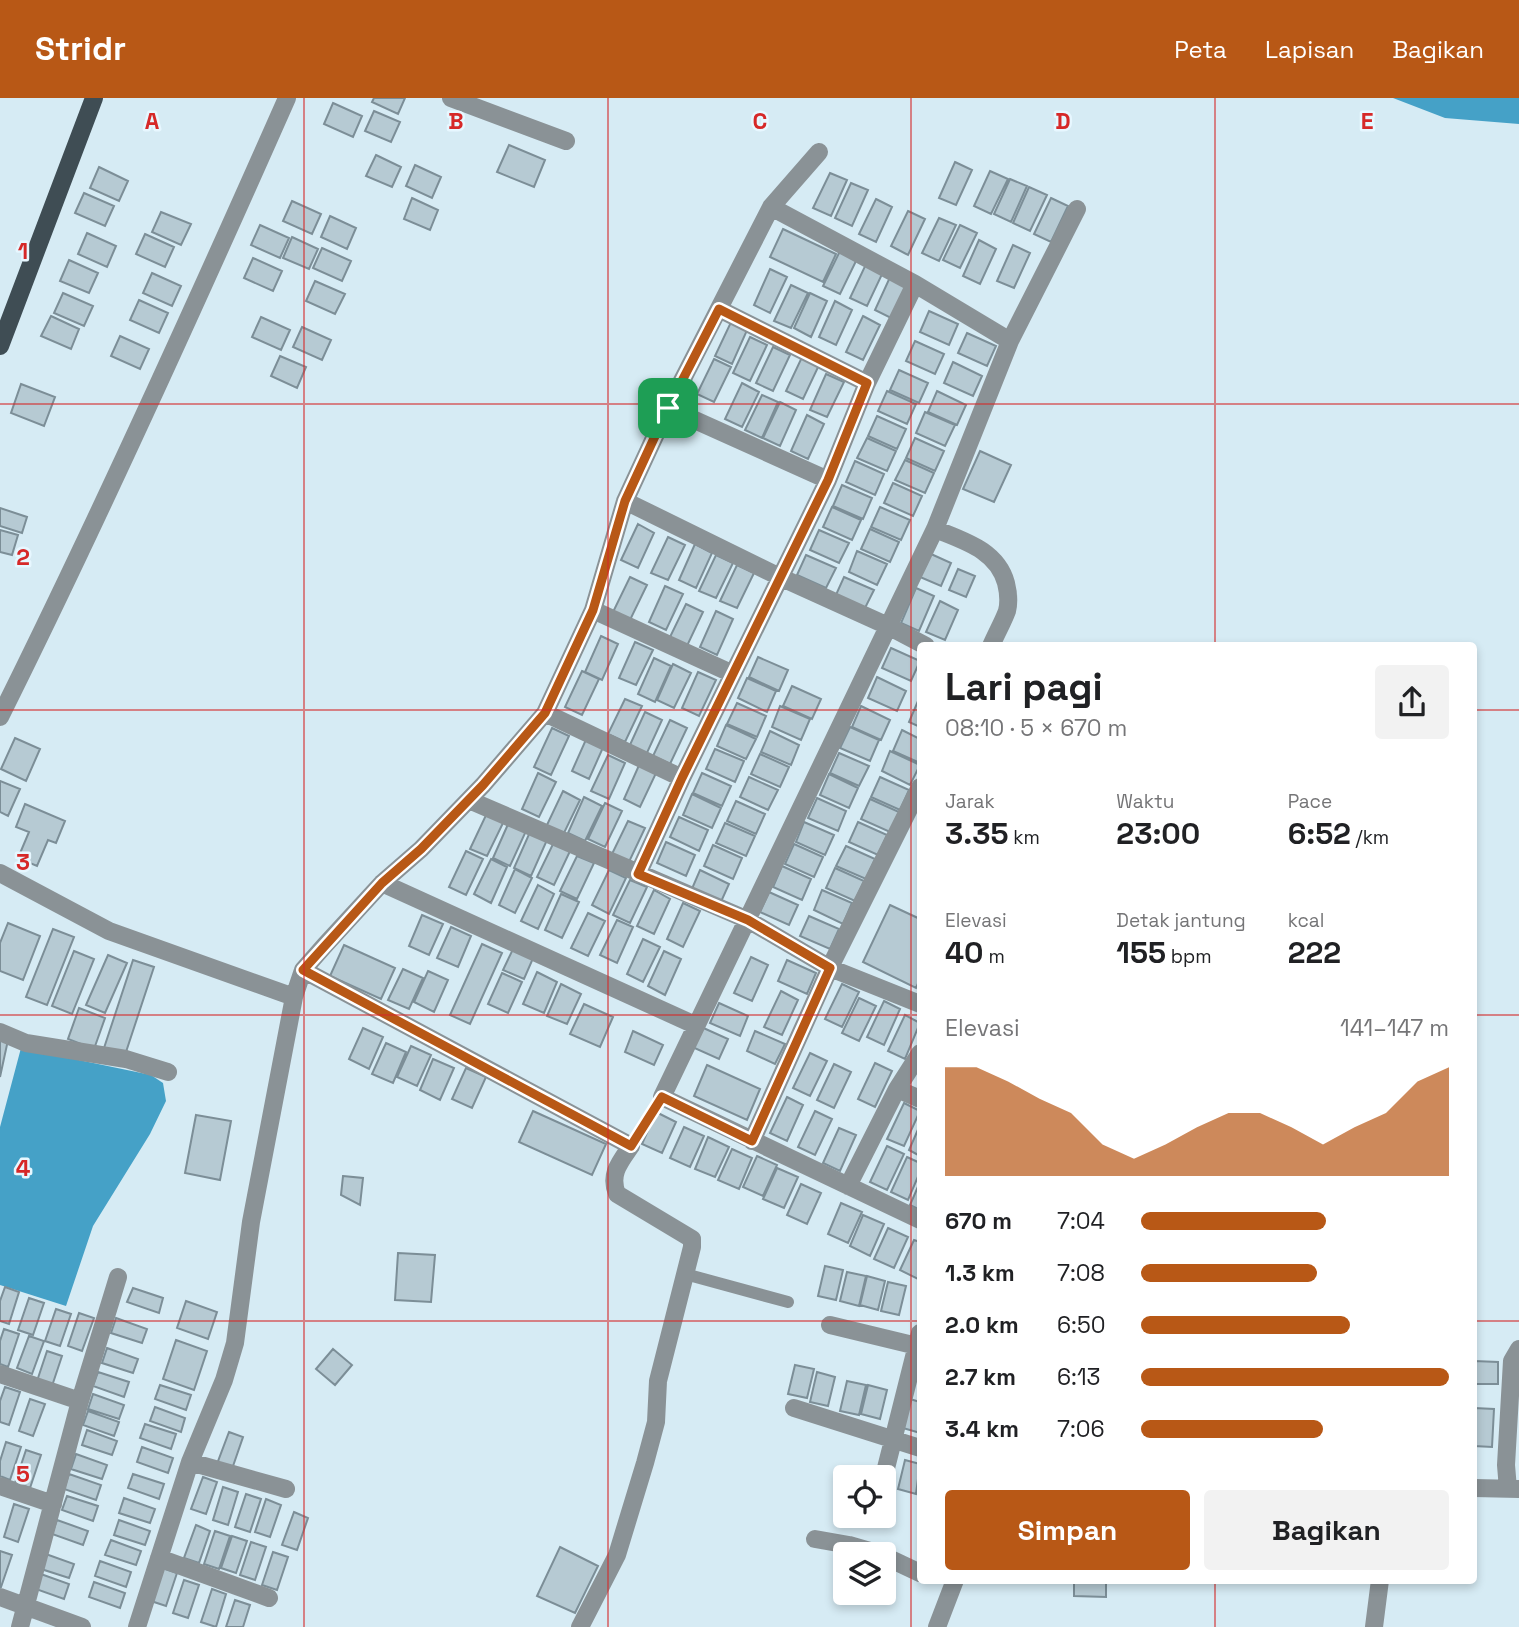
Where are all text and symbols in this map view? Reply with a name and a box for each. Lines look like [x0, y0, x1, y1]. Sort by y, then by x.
text: Stridr [35, 28, 126, 70]
text: Peta [1174, 34, 1227, 65]
text: Lapisan [1265, 34, 1354, 65]
text: Bagikan [1392, 34, 1484, 65]
text: A [145, 106, 160, 136]
text: B [448, 106, 464, 136]
text: C [753, 106, 767, 136]
text: D [1055, 106, 1071, 136]
text: E [1361, 106, 1373, 136]
text: 1 [18, 236, 28, 266]
pin [638, 378, 698, 438]
icon: arrive [649, 389, 687, 427]
text: 2 [16, 542, 30, 572]
text: Lari pagi [945, 663, 1103, 711]
button: share [1375, 665, 1449, 739]
text: 08:10 · 5 × 670 m [945, 713, 1127, 743]
text: Jarak [945, 789, 995, 814]
text: Waktu [1116, 789, 1174, 814]
text: Pace [1288, 789, 1332, 814]
text: 3.35 [945, 814, 1008, 853]
text: 23:00 [1116, 814, 1200, 853]
text: 6:52 [1288, 814, 1351, 853]
text: km [1008, 825, 1040, 850]
text: /km [1351, 825, 1389, 850]
text: 3 [16, 847, 30, 877]
text: Elevasi [945, 908, 1007, 933]
text: Detak jantung [1116, 908, 1246, 933]
text: kcal [1288, 908, 1324, 933]
text: 40 [945, 933, 984, 972]
text: 155 [1116, 933, 1166, 972]
text: 222 [1288, 933, 1341, 972]
text: m [984, 944, 1005, 969]
text: bpm [1166, 944, 1212, 969]
text: Elevasi [945, 1013, 1020, 1043]
text: 141–147 m [1340, 1013, 1449, 1043]
text: 4 [16, 1153, 31, 1183]
text: 670 m [945, 1206, 1012, 1236]
text: 7:04 [1057, 1206, 1105, 1236]
text: 1.3 km [945, 1258, 1015, 1288]
text: 7:08 [1057, 1258, 1105, 1288]
text: 2.0 km [945, 1310, 1019, 1340]
text: 6:50 [1057, 1310, 1105, 1340]
text: 2.7 km [945, 1362, 1016, 1392]
text: 6:13 [1057, 1362, 1100, 1392]
text: 3.4 km [945, 1414, 1019, 1444]
text: 7:06 [1057, 1414, 1105, 1444]
text: 5 [16, 1459, 30, 1489]
map controls [833, 1465, 896, 1605]
button: locate [833, 1465, 896, 1528]
button: Simpan [945, 1490, 1190, 1570]
button: Bagikan [1204, 1490, 1449, 1570]
button: layers [833, 1542, 896, 1605]

